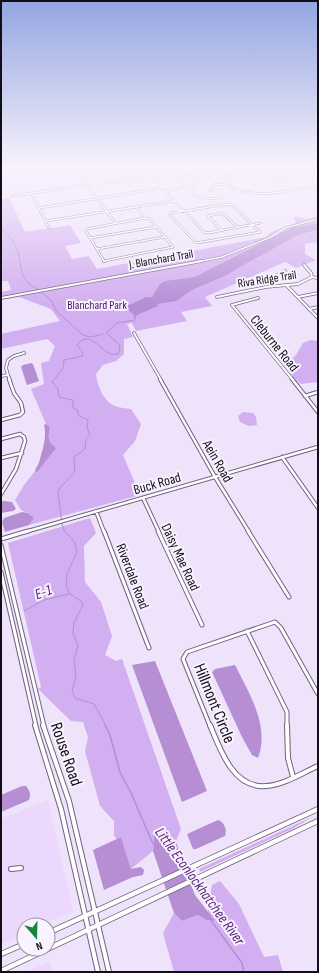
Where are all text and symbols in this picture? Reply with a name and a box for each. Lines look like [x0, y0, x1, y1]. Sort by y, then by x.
street label: J. Blanchard Trail [127, 246, 194, 273]
street label: Riva Ridge Trail [237, 267, 298, 292]
park label: Blanchard Park [67, 298, 127, 313]
street label: Cleburne Road [247, 312, 303, 375]
street label: Aein Road [198, 436, 236, 486]
street label: Buck Road [131, 469, 183, 498]
street label: Daisy Mae Road [158, 521, 204, 594]
street label: Riverdale Road [112, 541, 153, 611]
water label: E-1 [32, 581, 54, 604]
street label: Hillmont Circle [189, 661, 239, 746]
street label: Rouse Road [46, 720, 86, 789]
water label: Little Econlockhatchee River [151, 824, 249, 949]
north arrow [16, 917, 56, 957]
text: N [34, 939, 44, 953]

